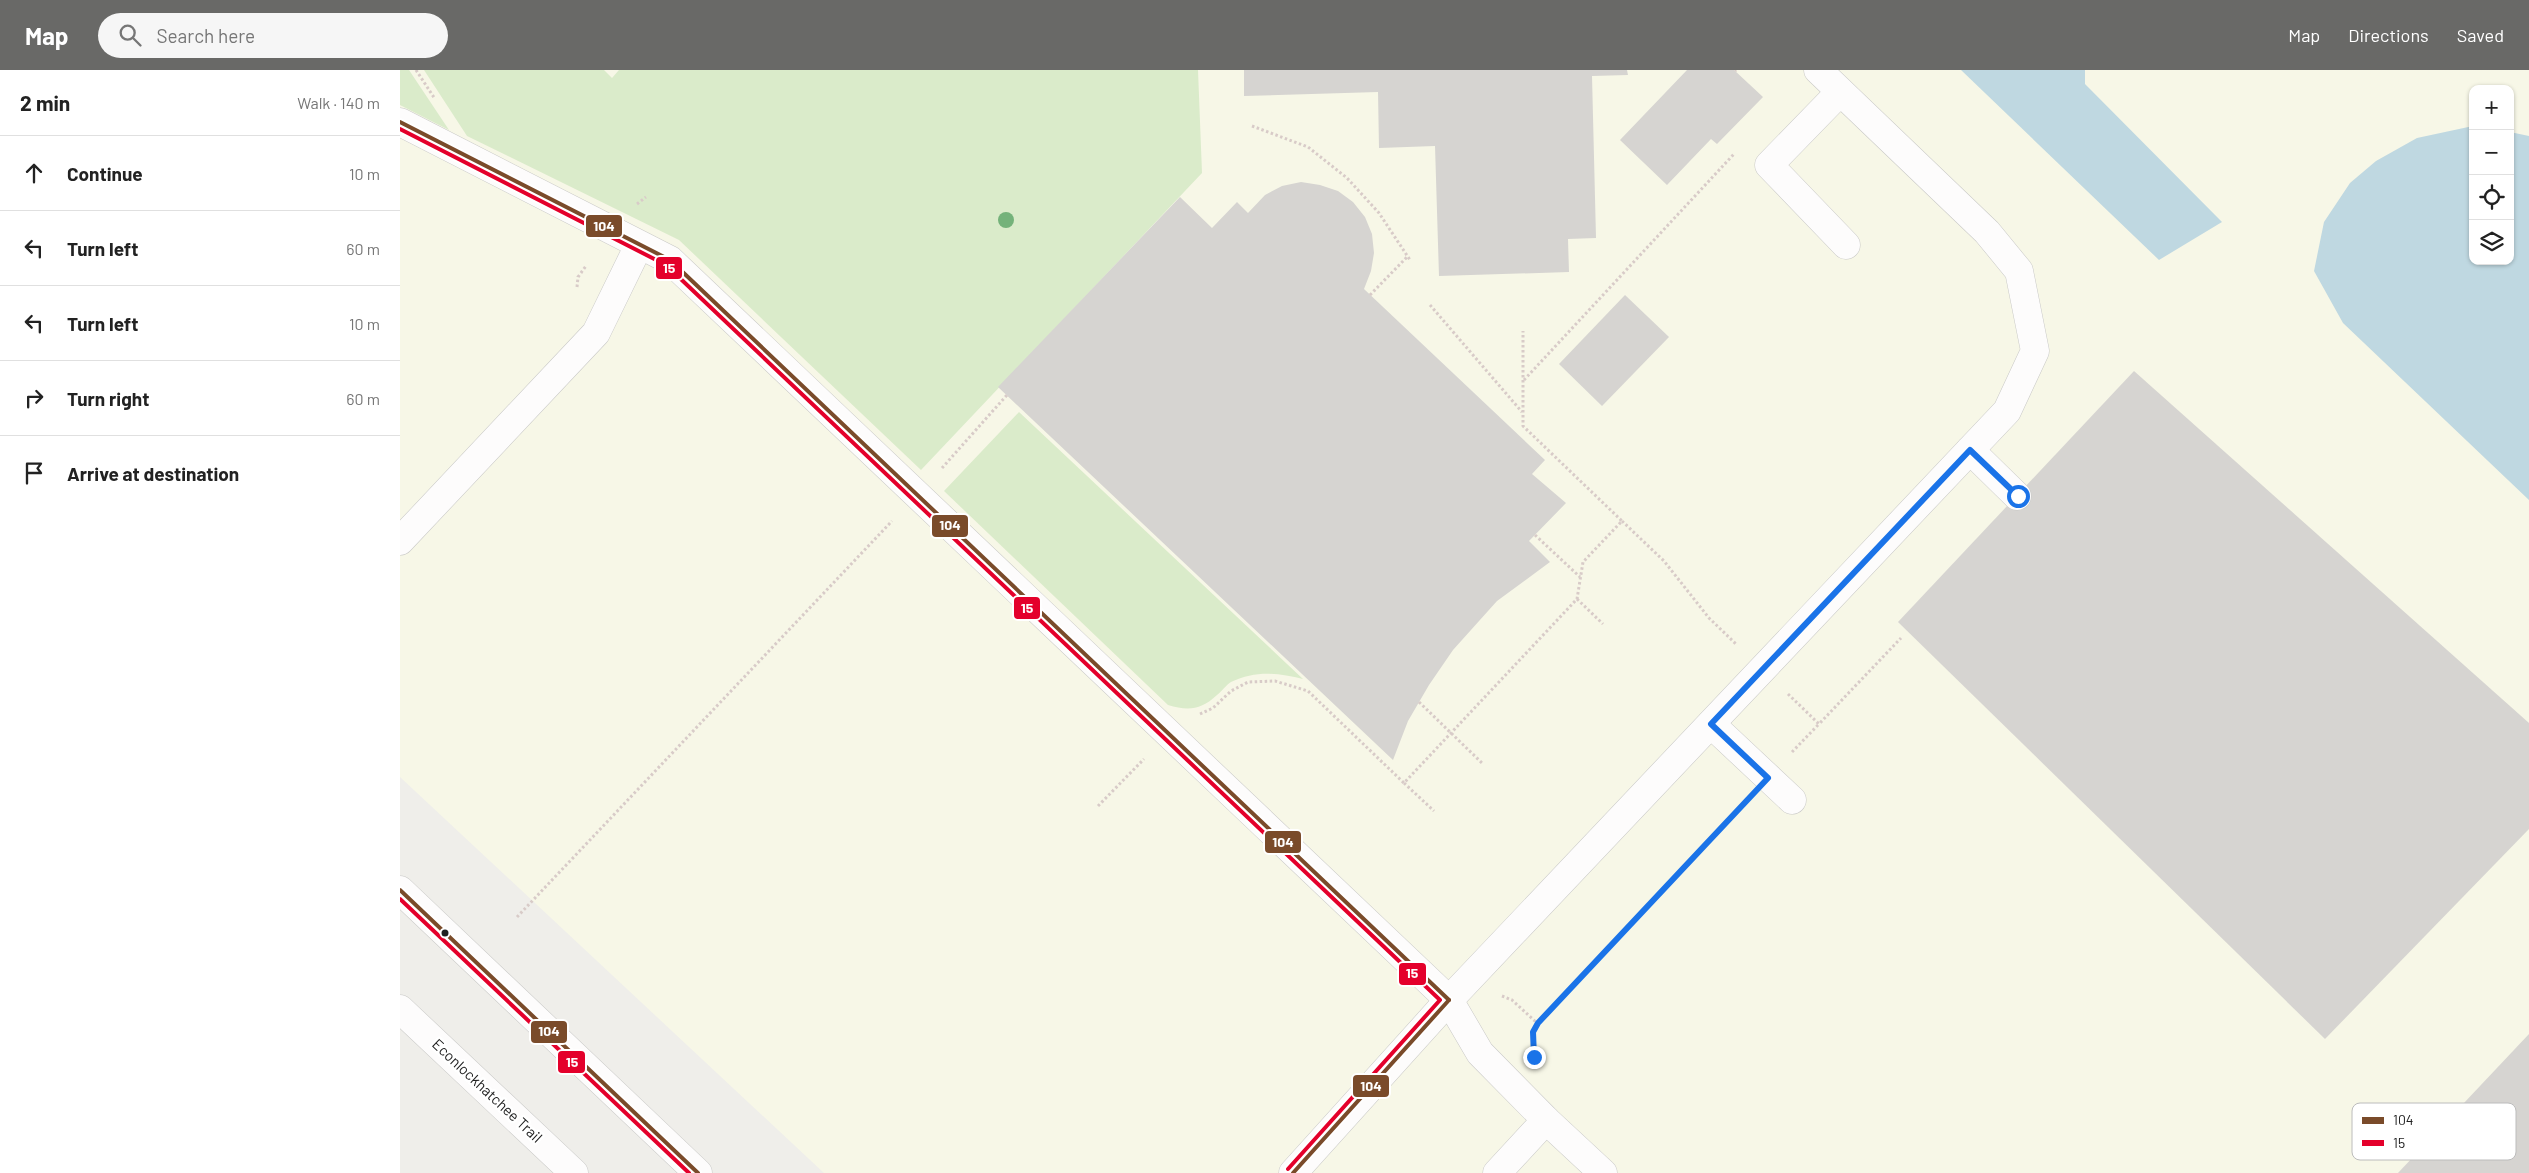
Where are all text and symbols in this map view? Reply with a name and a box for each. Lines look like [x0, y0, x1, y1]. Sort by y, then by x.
search box [98, 13, 448, 58]
text: Map [25, 21, 68, 50]
icon: search [116, 21, 144, 49]
text: Search here [156, 24, 255, 47]
text: Map [2288, 24, 2320, 46]
text: Directions [2348, 24, 2429, 46]
text: Saved [2457, 24, 2504, 46]
map controls [2469, 85, 2514, 265]
button: + [2469, 85, 2514, 130]
text: 2 min [20, 90, 70, 115]
text: Walk · 140 m [297, 93, 380, 112]
button: − [2469, 130, 2514, 175]
icon: ahead [20, 159, 48, 187]
text: Continue [67, 162, 143, 185]
text: 10 m [349, 164, 380, 183]
button: locate [2469, 175, 2514, 220]
line badge: 104 [585, 214, 623, 238]
text: 104 [593, 217, 615, 234]
button: layers [2469, 220, 2514, 265]
icon: left [20, 234, 48, 262]
text: Turn left [67, 237, 138, 260]
text: 60 m [346, 239, 380, 258]
line badge: 15 [655, 256, 683, 280]
text: 15 [663, 259, 676, 276]
icon: left [20, 309, 48, 337]
text: Turn left [67, 312, 138, 335]
text: 10 m [349, 314, 380, 333]
icon: right [20, 384, 48, 412]
text: Turn right [67, 387, 149, 410]
text: 60 m [346, 389, 380, 408]
icon: arrive [20, 459, 48, 487]
text: Arrive at destination [67, 462, 239, 485]
route start [2007, 485, 2030, 508]
line badge: 104 [931, 514, 969, 538]
text: 104 [939, 516, 961, 533]
line badge: 15 [1013, 596, 1041, 620]
text: 15 [1021, 599, 1034, 616]
line badge: 104 [1264, 830, 1302, 854]
text: 104 [1272, 833, 1294, 850]
unlabelled marker [440, 928, 450, 938]
line badge: 15 [1398, 962, 1427, 986]
text: 15 [1406, 964, 1419, 981]
line badge: 104 [530, 1020, 568, 1044]
text: 104 [538, 1022, 560, 1039]
street label: Econlockhatchee Trail [429, 1035, 546, 1146]
route end [1523, 1046, 1546, 1069]
line badge: 15 [557, 1050, 586, 1074]
text: 15 [566, 1053, 579, 1070]
line badge: 104 [1352, 1074, 1390, 1098]
text: 104 [1360, 1077, 1382, 1094]
legend [2352, 1103, 2516, 1160]
text: 104 [2393, 1111, 2414, 1128]
text: 15 [2393, 1134, 2405, 1151]

